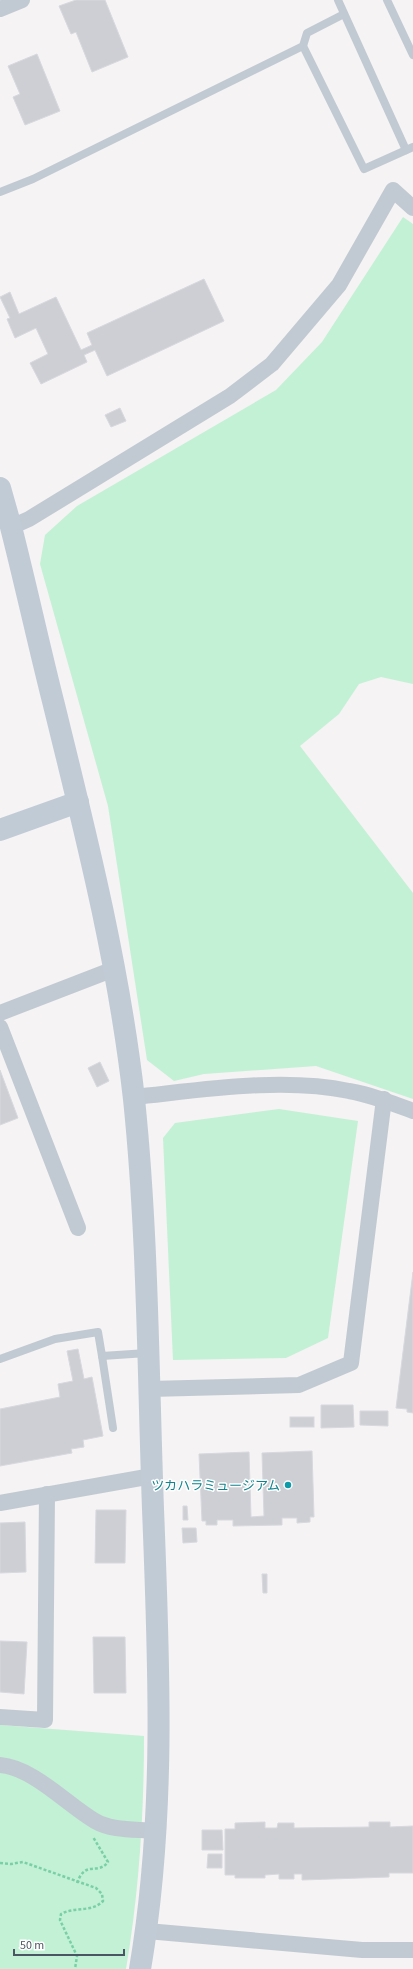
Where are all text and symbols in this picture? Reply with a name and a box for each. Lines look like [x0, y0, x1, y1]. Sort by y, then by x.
place label: ツカハラミュージアム [151, 1477, 280, 1495]
marker: ツカハラミュージアム [283, 1480, 293, 1490]
scale bar [14, 1931, 124, 1957]
text: 50 m [20, 1937, 44, 1954]

